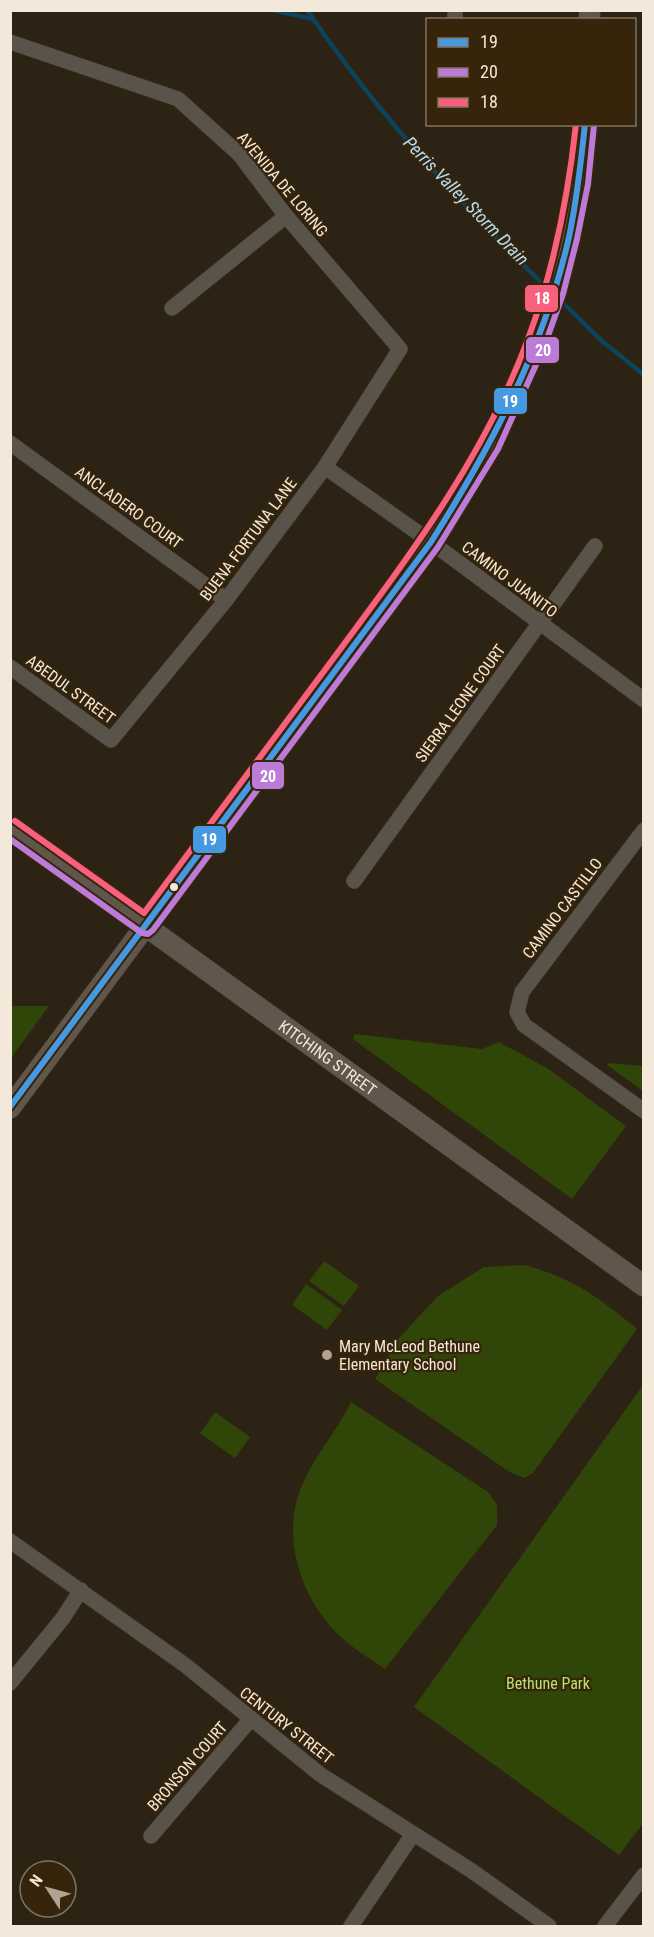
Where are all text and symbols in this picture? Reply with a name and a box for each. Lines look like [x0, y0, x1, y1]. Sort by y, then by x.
legend [426, 18, 636, 126]
text: 19 [480, 31, 498, 52]
text: 20 [480, 61, 498, 82]
text: 18 [480, 91, 498, 112]
street label: AVENIDA DE LORING [233, 128, 332, 240]
water label: Perris Valley Storm Drain [399, 132, 533, 269]
line badge: 18 [524, 284, 559, 313]
text: 18 [534, 289, 550, 308]
line badge: 20 [525, 336, 560, 364]
text: 20 [535, 341, 551, 360]
line badge: 19 [493, 387, 528, 415]
text: 19 [502, 392, 518, 411]
street label: ANCLADERO COURT [71, 462, 186, 553]
street label: BUENA FORTUNA LANE [196, 474, 301, 604]
street label: CAMINO JUANITO [458, 537, 561, 622]
street label: SIERRA LEONE COURT [411, 641, 509, 766]
street label: ABEDUL STREET [23, 651, 119, 728]
line badge: 20 [251, 761, 285, 790]
text: 20 [260, 767, 276, 786]
line badge: 19 [192, 825, 227, 854]
text: 19 [201, 830, 217, 849]
street label: CAMINO CASTILLO [518, 854, 606, 962]
unlabelled marker [168, 881, 180, 893]
street label: KITCHING STREET [275, 1016, 380, 1100]
place label: Mary McLeod Bethune Elementary School [339, 1337, 480, 1374]
marker: Mary McLeod Bethune Elementary School [320, 1348, 334, 1362]
park label: Bethune Park [506, 1674, 591, 1693]
street label: CENTURY STREET [236, 1683, 337, 1768]
street label: BRONSON COURT [143, 1718, 231, 1815]
north arrow [18, 1859, 78, 1919]
text: N [26, 1871, 47, 1890]

